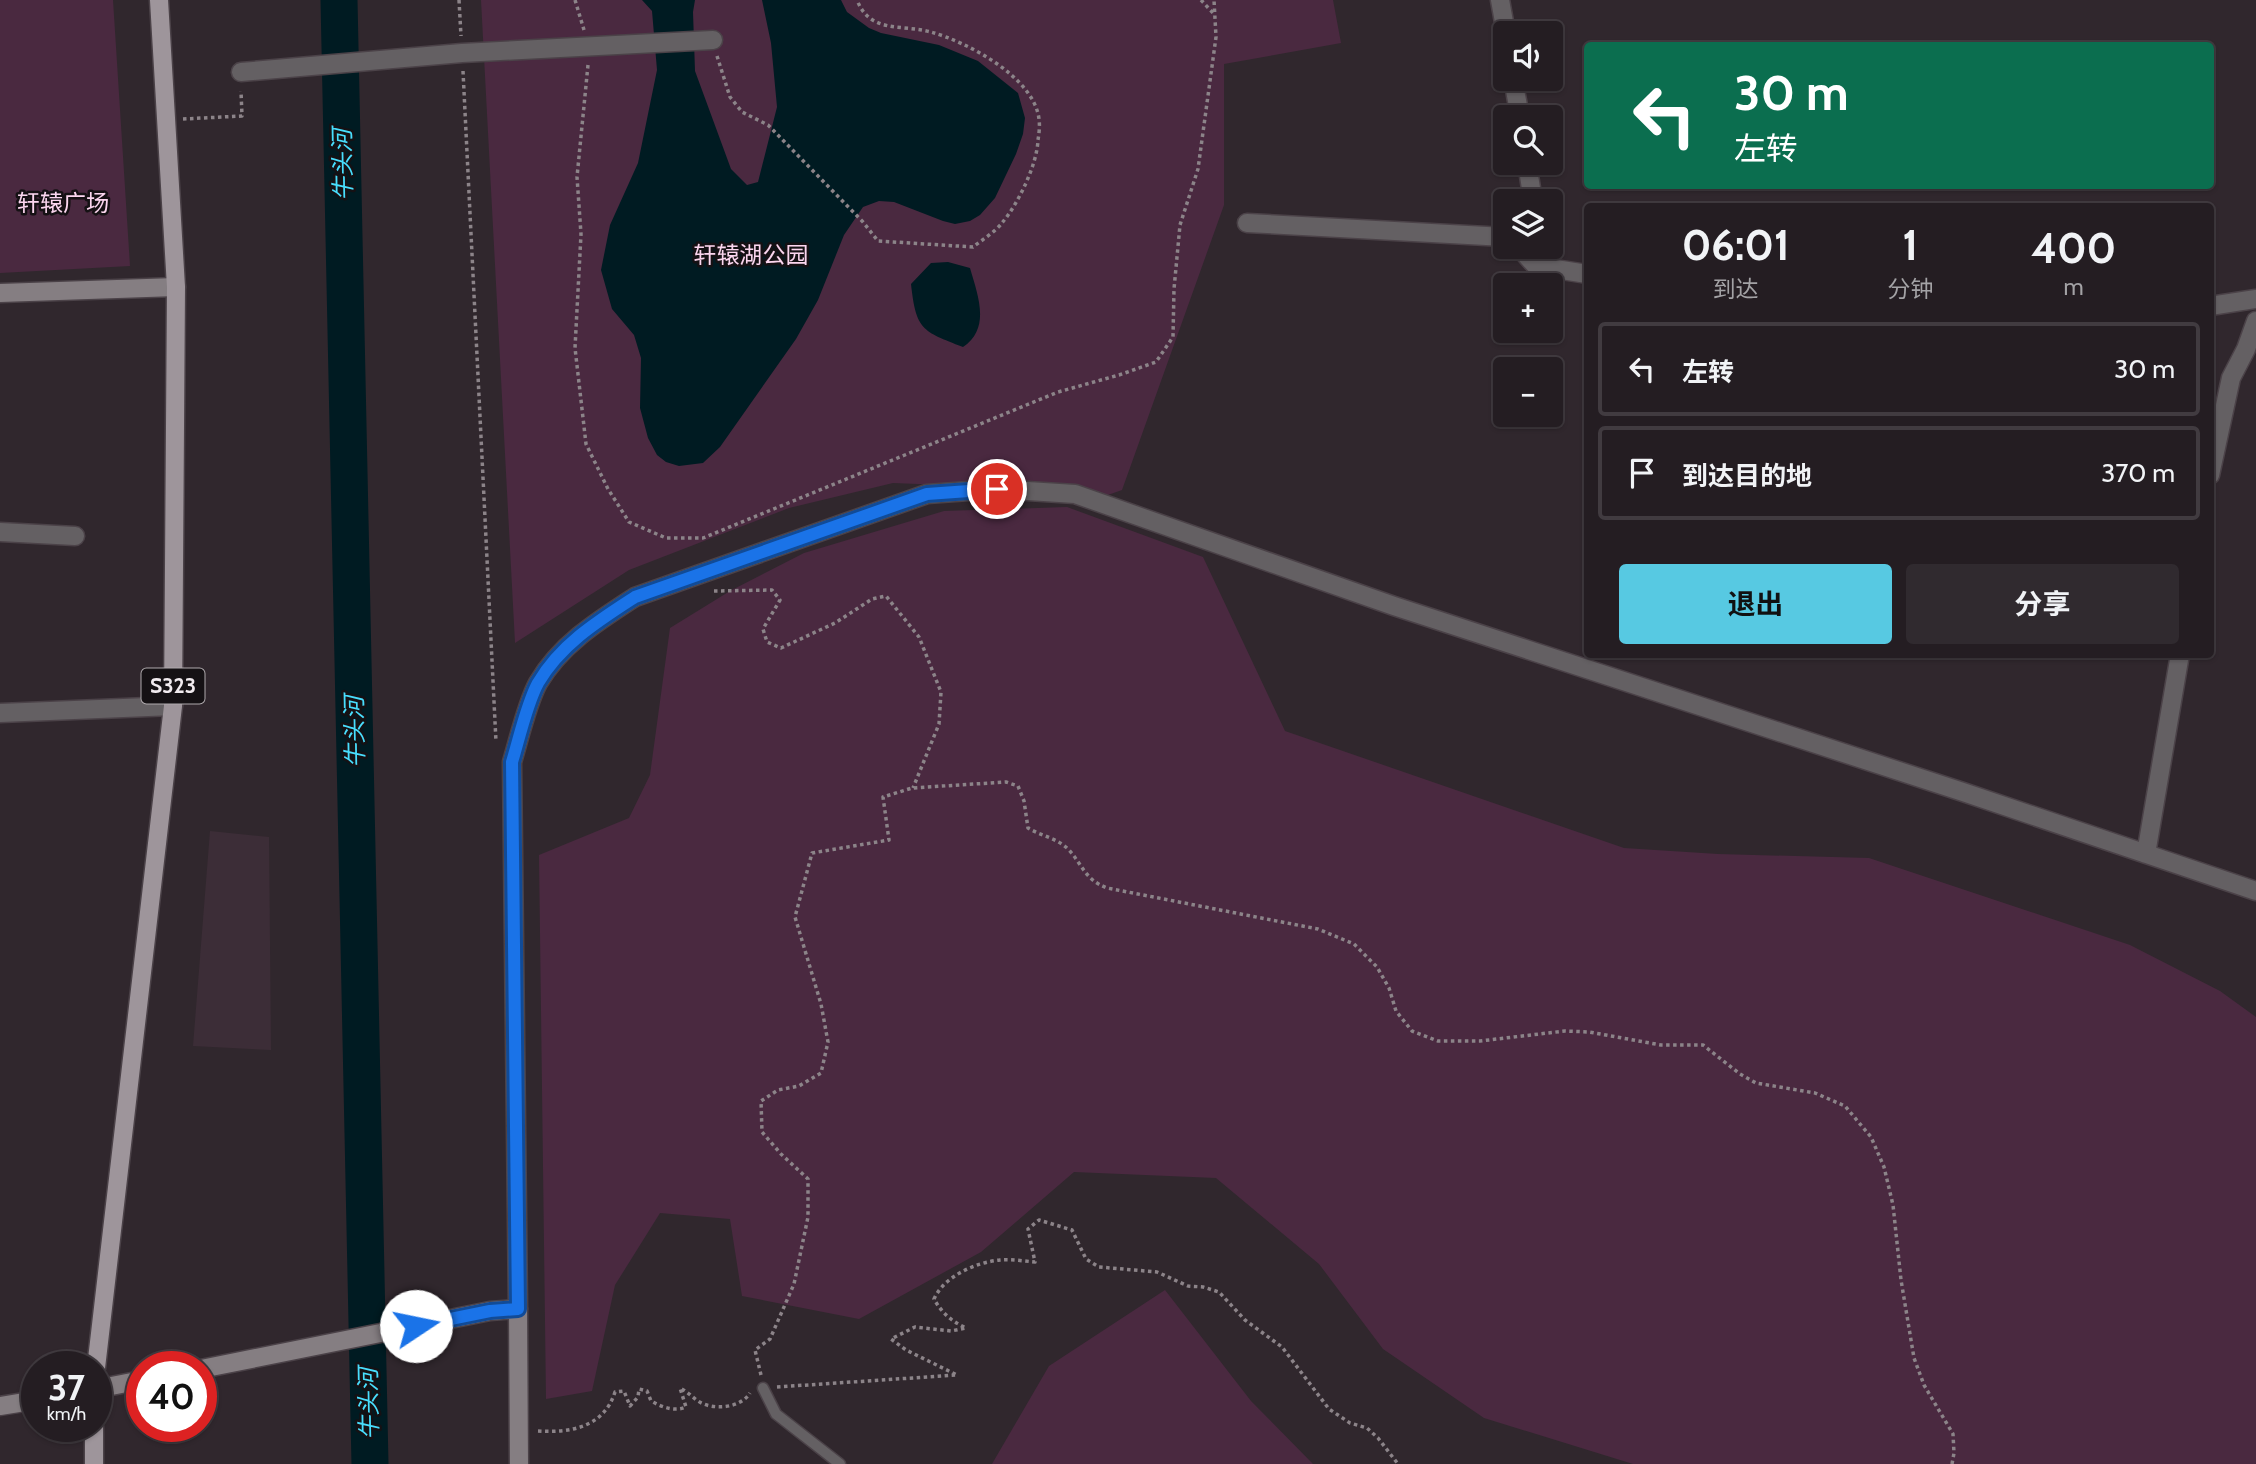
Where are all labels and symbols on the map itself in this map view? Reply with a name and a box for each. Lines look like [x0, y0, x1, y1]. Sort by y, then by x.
water label: 牛头河 [327, 125, 358, 201]
park label: 轩辕广场 [17, 189, 109, 217]
park label: 轩辕湖公园 [694, 241, 809, 269]
pin [967, 459, 1027, 519]
road number: S323 [142, 668, 204, 704]
water label: 牛头河 [339, 692, 370, 768]
position arrow [379, 1289, 453, 1363]
speed limit sign: 40 [126, 1351, 217, 1442]
water label: 牛头河 [353, 1364, 384, 1440]

